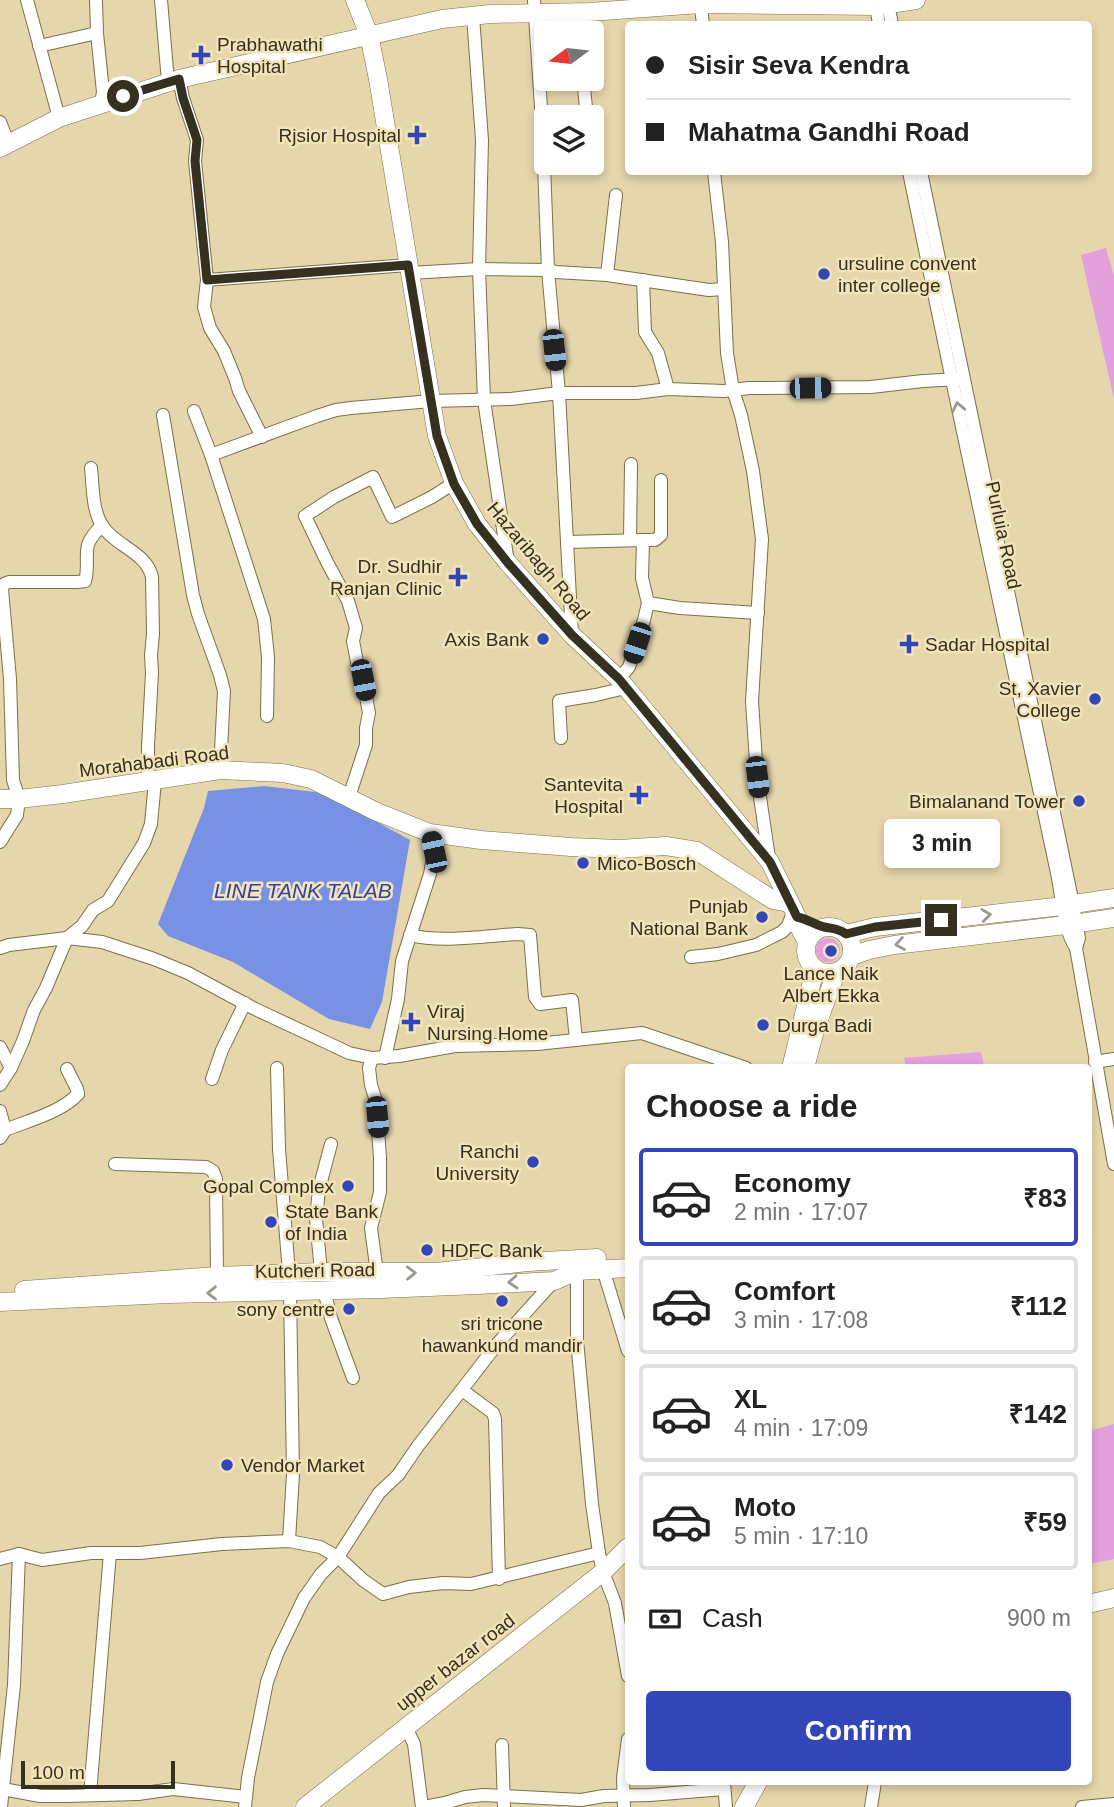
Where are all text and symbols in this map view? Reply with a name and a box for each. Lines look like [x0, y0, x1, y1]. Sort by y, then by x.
north arrow [534, 21, 604, 91]
map controls [534, 21, 604, 175]
place label: Prabhawathi Hospital [217, 34, 323, 77]
marker: Prabhawathi Hospital [191, 45, 211, 65]
text: Sisir Seva Kendra [688, 50, 909, 80]
route start [107, 80, 139, 112]
button: layers [534, 105, 604, 175]
text: Mahatma Gandhi Road [688, 117, 970, 147]
place label: Rjsior Hospital [279, 125, 401, 146]
marker: Rjsior Hospital [407, 125, 427, 145]
place label: ursuline convent inter college [838, 253, 977, 296]
marker: ursuline convent inter college [816, 266, 832, 282]
car [542, 328, 567, 372]
car [789, 377, 832, 399]
one-way arrow [951, 402, 966, 414]
street label: Purluia Road [982, 479, 1025, 591]
street label: Hazaribagh Road [483, 498, 594, 625]
place label: Dr. Sudhir Ranjan Clinic [330, 556, 443, 599]
marker: Dr. Sudhir Ranjan Clinic [448, 567, 468, 587]
car [621, 620, 654, 666]
place label: Axis Bank [445, 629, 529, 650]
marker: Axis Bank [535, 631, 551, 647]
marker: Sadar Hospital [899, 634, 919, 654]
place label: Sadar Hospital [925, 634, 1050, 655]
car [349, 657, 378, 703]
place label: St, Xavier College [999, 678, 1082, 721]
marker: St, Xavier College [1087, 691, 1103, 707]
street label: Morahabadi Road [78, 742, 230, 781]
car [745, 755, 770, 799]
place label: Santevita Hospital [544, 774, 623, 817]
marker: Santevita Hospital [629, 785, 649, 805]
place label: Bimalanand Tower [909, 791, 1066, 812]
marker: Bimalanand Tower [1071, 793, 1087, 809]
callout: 3 min [883, 818, 999, 867]
car [420, 829, 449, 875]
text: 3 min [912, 830, 972, 856]
place label: Mico-Bosch [597, 853, 696, 874]
marker: Mico-Bosch [575, 855, 591, 871]
water label: LINE TANK TALAB [214, 879, 392, 902]
place label: Punjab National Bank [630, 896, 748, 939]
route end [925, 904, 957, 936]
one-way arrow [981, 908, 992, 923]
marker: Punjab National Bank [754, 909, 770, 925]
one-way arrow [895, 936, 906, 951]
marker: Lance Naik Albert Ekka [823, 943, 839, 959]
place label: Lance Naik Albert Ekka [782, 963, 880, 1006]
place label: Viraj Nursing Home [427, 1001, 548, 1044]
marker: Viraj Nursing Home [401, 1012, 421, 1032]
place label: Durga Badi [777, 1015, 872, 1036]
marker: Durga Badi [755, 1017, 771, 1033]
text: Choose a ride [646, 1088, 858, 1124]
car [365, 1095, 390, 1139]
place label: Ranchi University [436, 1141, 519, 1184]
marker: Ranchi University [525, 1154, 541, 1170]
icon: car [650, 1166, 713, 1229]
text: Economy [734, 1168, 851, 1198]
place label: Gopal Complex [203, 1176, 334, 1197]
marker: Gopal Complex [340, 1178, 356, 1194]
text: ₹83 [1023, 1183, 1067, 1213]
text: 2 min · 17:07 [734, 1199, 868, 1225]
place label: State Bank of India [285, 1201, 378, 1244]
marker: State Bank of India [263, 1214, 279, 1230]
place label: HDFC Bank [441, 1240, 543, 1261]
marker: HDFC Bank [419, 1242, 435, 1258]
street label: Kutcheri Road [255, 1259, 375, 1282]
one-way arrow [405, 1265, 416, 1280]
icon: car [650, 1274, 713, 1337]
one-way arrow [507, 1275, 518, 1290]
text: Comfort [734, 1276, 835, 1306]
one-way arrow [206, 1285, 217, 1300]
text: ₹112 [1010, 1291, 1067, 1321]
marker: sri tricone hawankund mandir [494, 1293, 510, 1309]
place label: sony centre [237, 1299, 335, 1320]
marker: sony centre [341, 1301, 357, 1317]
text: 3 min · 17:08 [734, 1307, 868, 1333]
place label: sri tricone hawankund mandir [422, 1313, 583, 1356]
icon: car [650, 1382, 713, 1445]
text: XL [734, 1384, 767, 1414]
text: ₹142 [1009, 1399, 1067, 1429]
text: 4 min · 17:09 [734, 1415, 868, 1441]
place label: Vendor Market [241, 1455, 365, 1476]
marker: Vendor Market [219, 1457, 235, 1473]
icon: car [650, 1490, 713, 1553]
text: Moto [734, 1492, 796, 1522]
text: ₹59 [1023, 1507, 1067, 1537]
text: 5 min · 17:10 [734, 1523, 868, 1549]
icon: cash [646, 1600, 684, 1638]
text: Cash [702, 1603, 763, 1633]
text: 900 m [1007, 1605, 1071, 1631]
street label: upper bazar road [392, 1610, 519, 1715]
button: Confirm [646, 1691, 1071, 1771]
scale bar [21, 1758, 175, 1790]
text: 100 m [32, 1762, 85, 1783]

